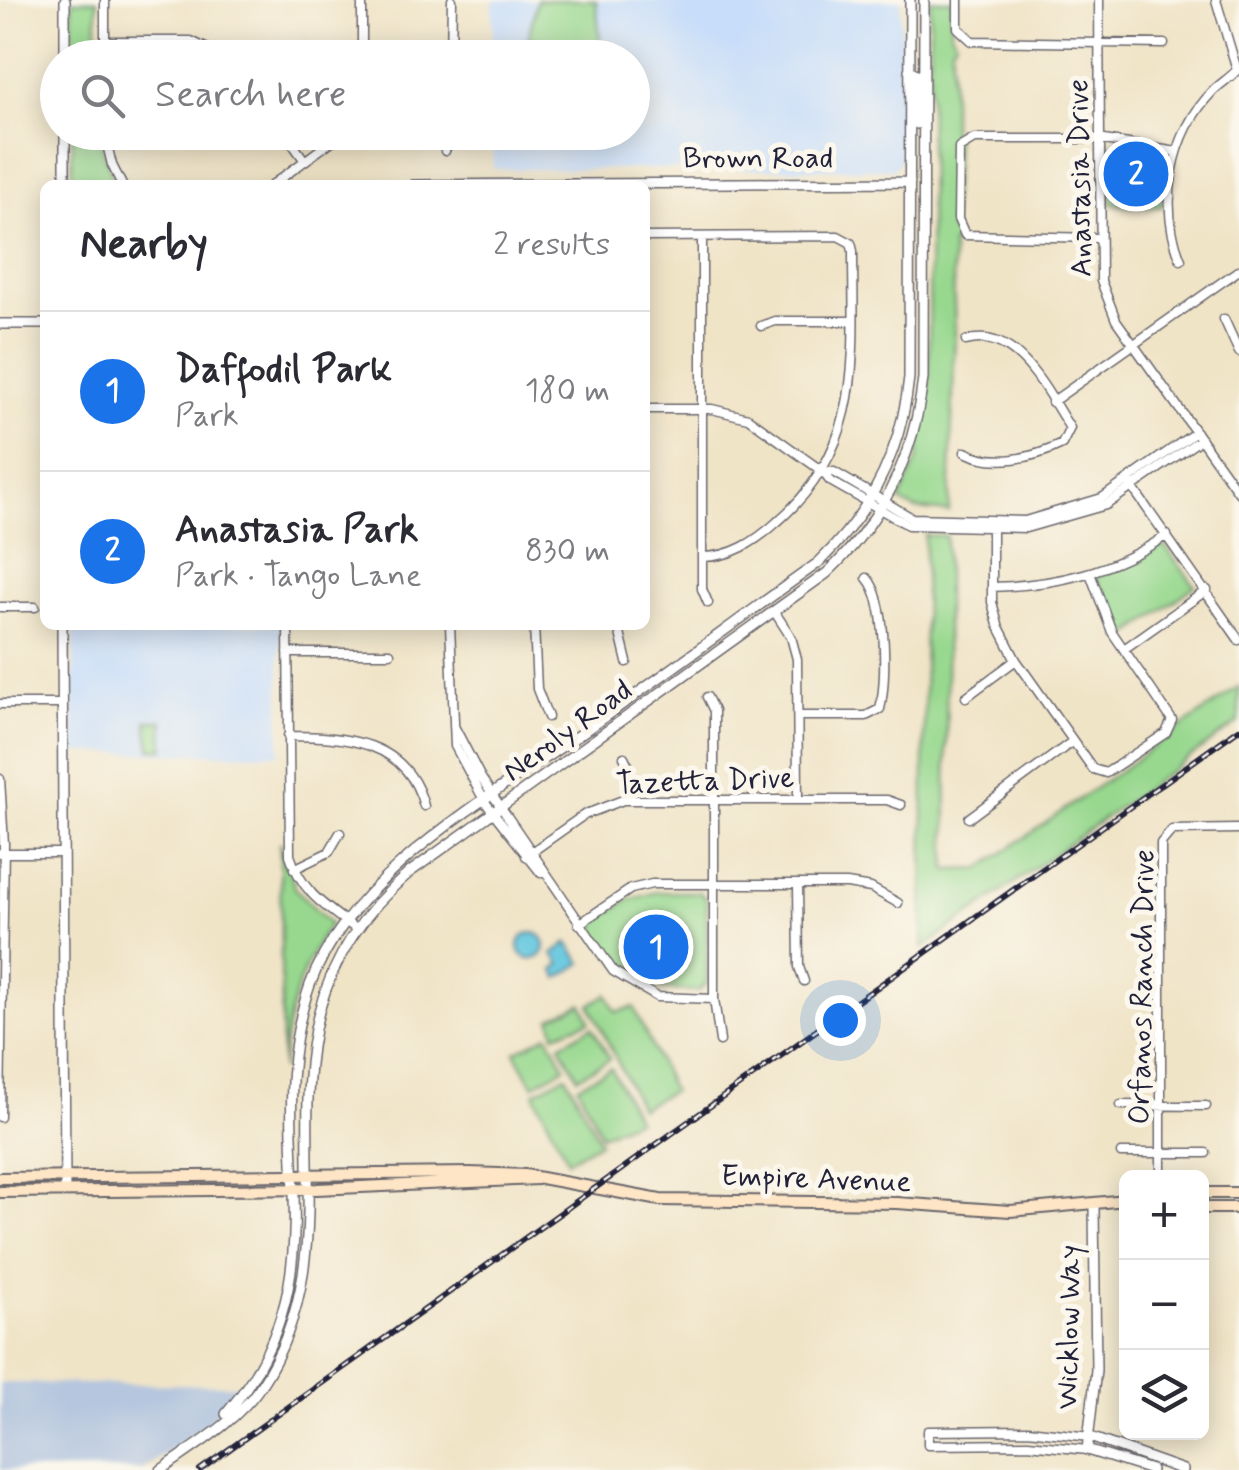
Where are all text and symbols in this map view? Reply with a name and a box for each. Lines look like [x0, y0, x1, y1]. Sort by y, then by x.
search box [40, 40, 650, 150]
icon: search [75, 68, 130, 123]
text: Search here [155, 71, 346, 120]
street label: Anastasia Drive [1059, 78, 1102, 278]
pin: 2 [1104, 136, 1168, 212]
street label: Brown Road [683, 139, 833, 178]
text: Nearby [80, 218, 208, 273]
text: 2 results [493, 224, 610, 266]
text: Daffodil Park [175, 346, 392, 395]
text: 1 [105, 370, 120, 412]
text: 180 m [525, 370, 610, 412]
text: Park [175, 395, 239, 437]
text: Anastasia Park [175, 506, 418, 555]
text: 2 [105, 530, 120, 572]
text: 830 m [525, 530, 610, 572]
text: Park · Tango Lane [175, 555, 421, 597]
street label: Neroly Road [495, 671, 640, 791]
street label: Tazetta Drive [615, 759, 795, 804]
street label: Orfanos Ranch Drive [1121, 849, 1164, 1125]
pin: 1 [624, 910, 688, 984]
your location [815, 995, 866, 1046]
street label: Empire Avenue [720, 1157, 912, 1202]
map controls [1119, 1170, 1209, 1440]
button: + [1119, 1170, 1209, 1260]
street label: Wicklow Way [1049, 1244, 1090, 1410]
button: − [1119, 1260, 1209, 1350]
button: layers [1119, 1350, 1209, 1440]

